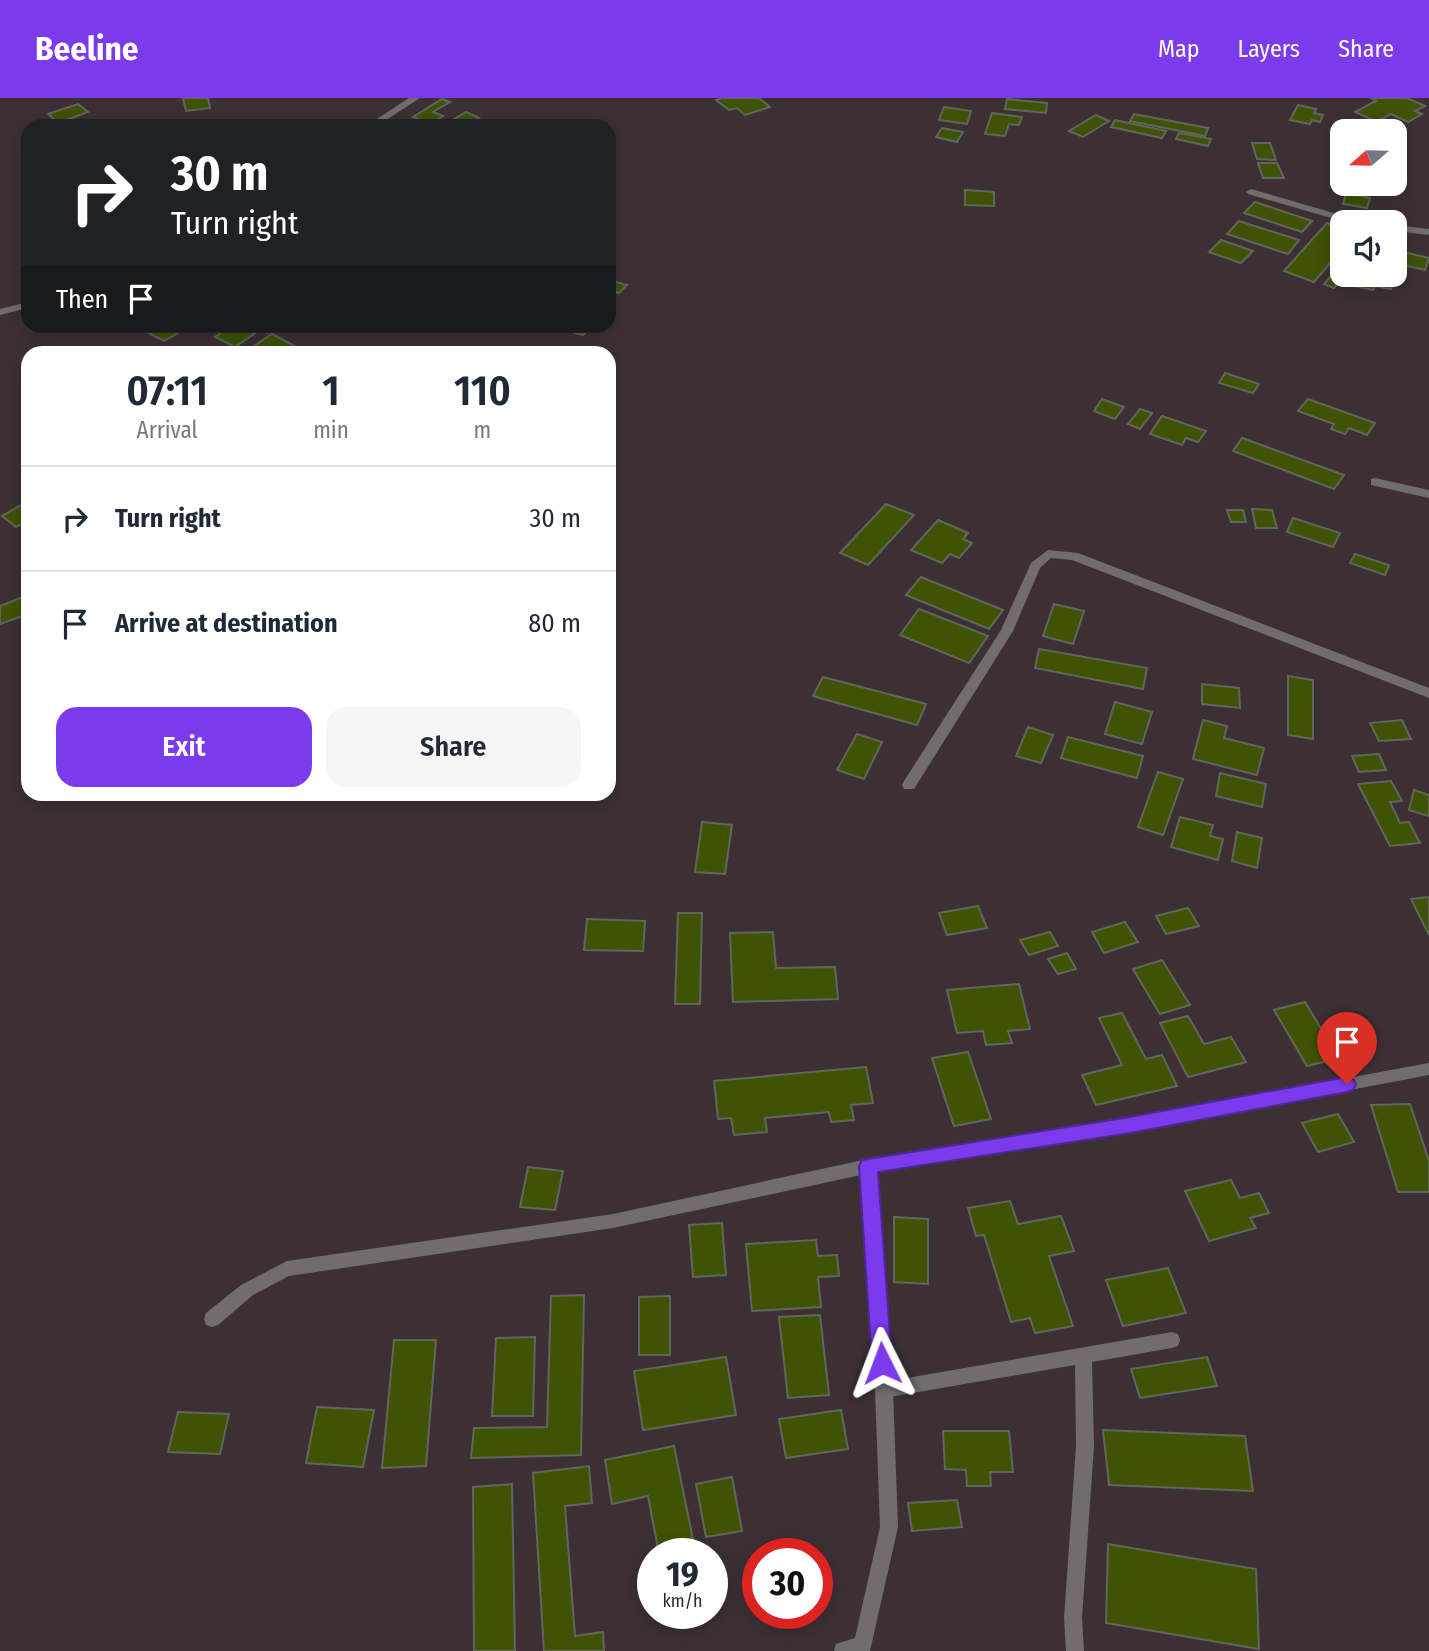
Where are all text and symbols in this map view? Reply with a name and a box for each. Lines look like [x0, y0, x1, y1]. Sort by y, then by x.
text: Beeline [35, 29, 139, 69]
text: Map [1158, 35, 1200, 63]
text: Layers [1238, 35, 1300, 63]
text: Share [1338, 35, 1394, 63]
north arrow [1330, 119, 1407, 196]
map controls [1330, 119, 1407, 287]
text: 30 m [171, 144, 269, 203]
icon: right [56, 147, 147, 238]
text: Turn right [171, 204, 298, 242]
button: sound [1330, 210, 1407, 287]
icon: arrive [122, 280, 160, 318]
text: Then [56, 284, 108, 315]
text: 07:11 [126, 366, 208, 416]
text: 1 [322, 366, 340, 416]
text: 110 [454, 366, 511, 416]
text: Arrival [137, 416, 198, 444]
text: min [313, 416, 349, 444]
text: m [474, 416, 491, 444]
icon: right [56, 500, 94, 538]
text: Turn right [115, 503, 221, 534]
text: 30 m [530, 503, 581, 534]
icon: arrive [56, 605, 94, 643]
text: Arrive at destination [115, 608, 338, 639]
text: 80 m [528, 608, 581, 639]
button: Exit [56, 707, 312, 787]
button: Share [326, 707, 581, 787]
pin [1317, 1012, 1377, 1084]
icon: arrive [1328, 1023, 1366, 1061]
position arrow [845, 1326, 919, 1400]
speed limit sign: 30 [742, 1538, 833, 1629]
text: 19 [666, 1553, 699, 1595]
text: km/h [662, 1590, 703, 1612]

